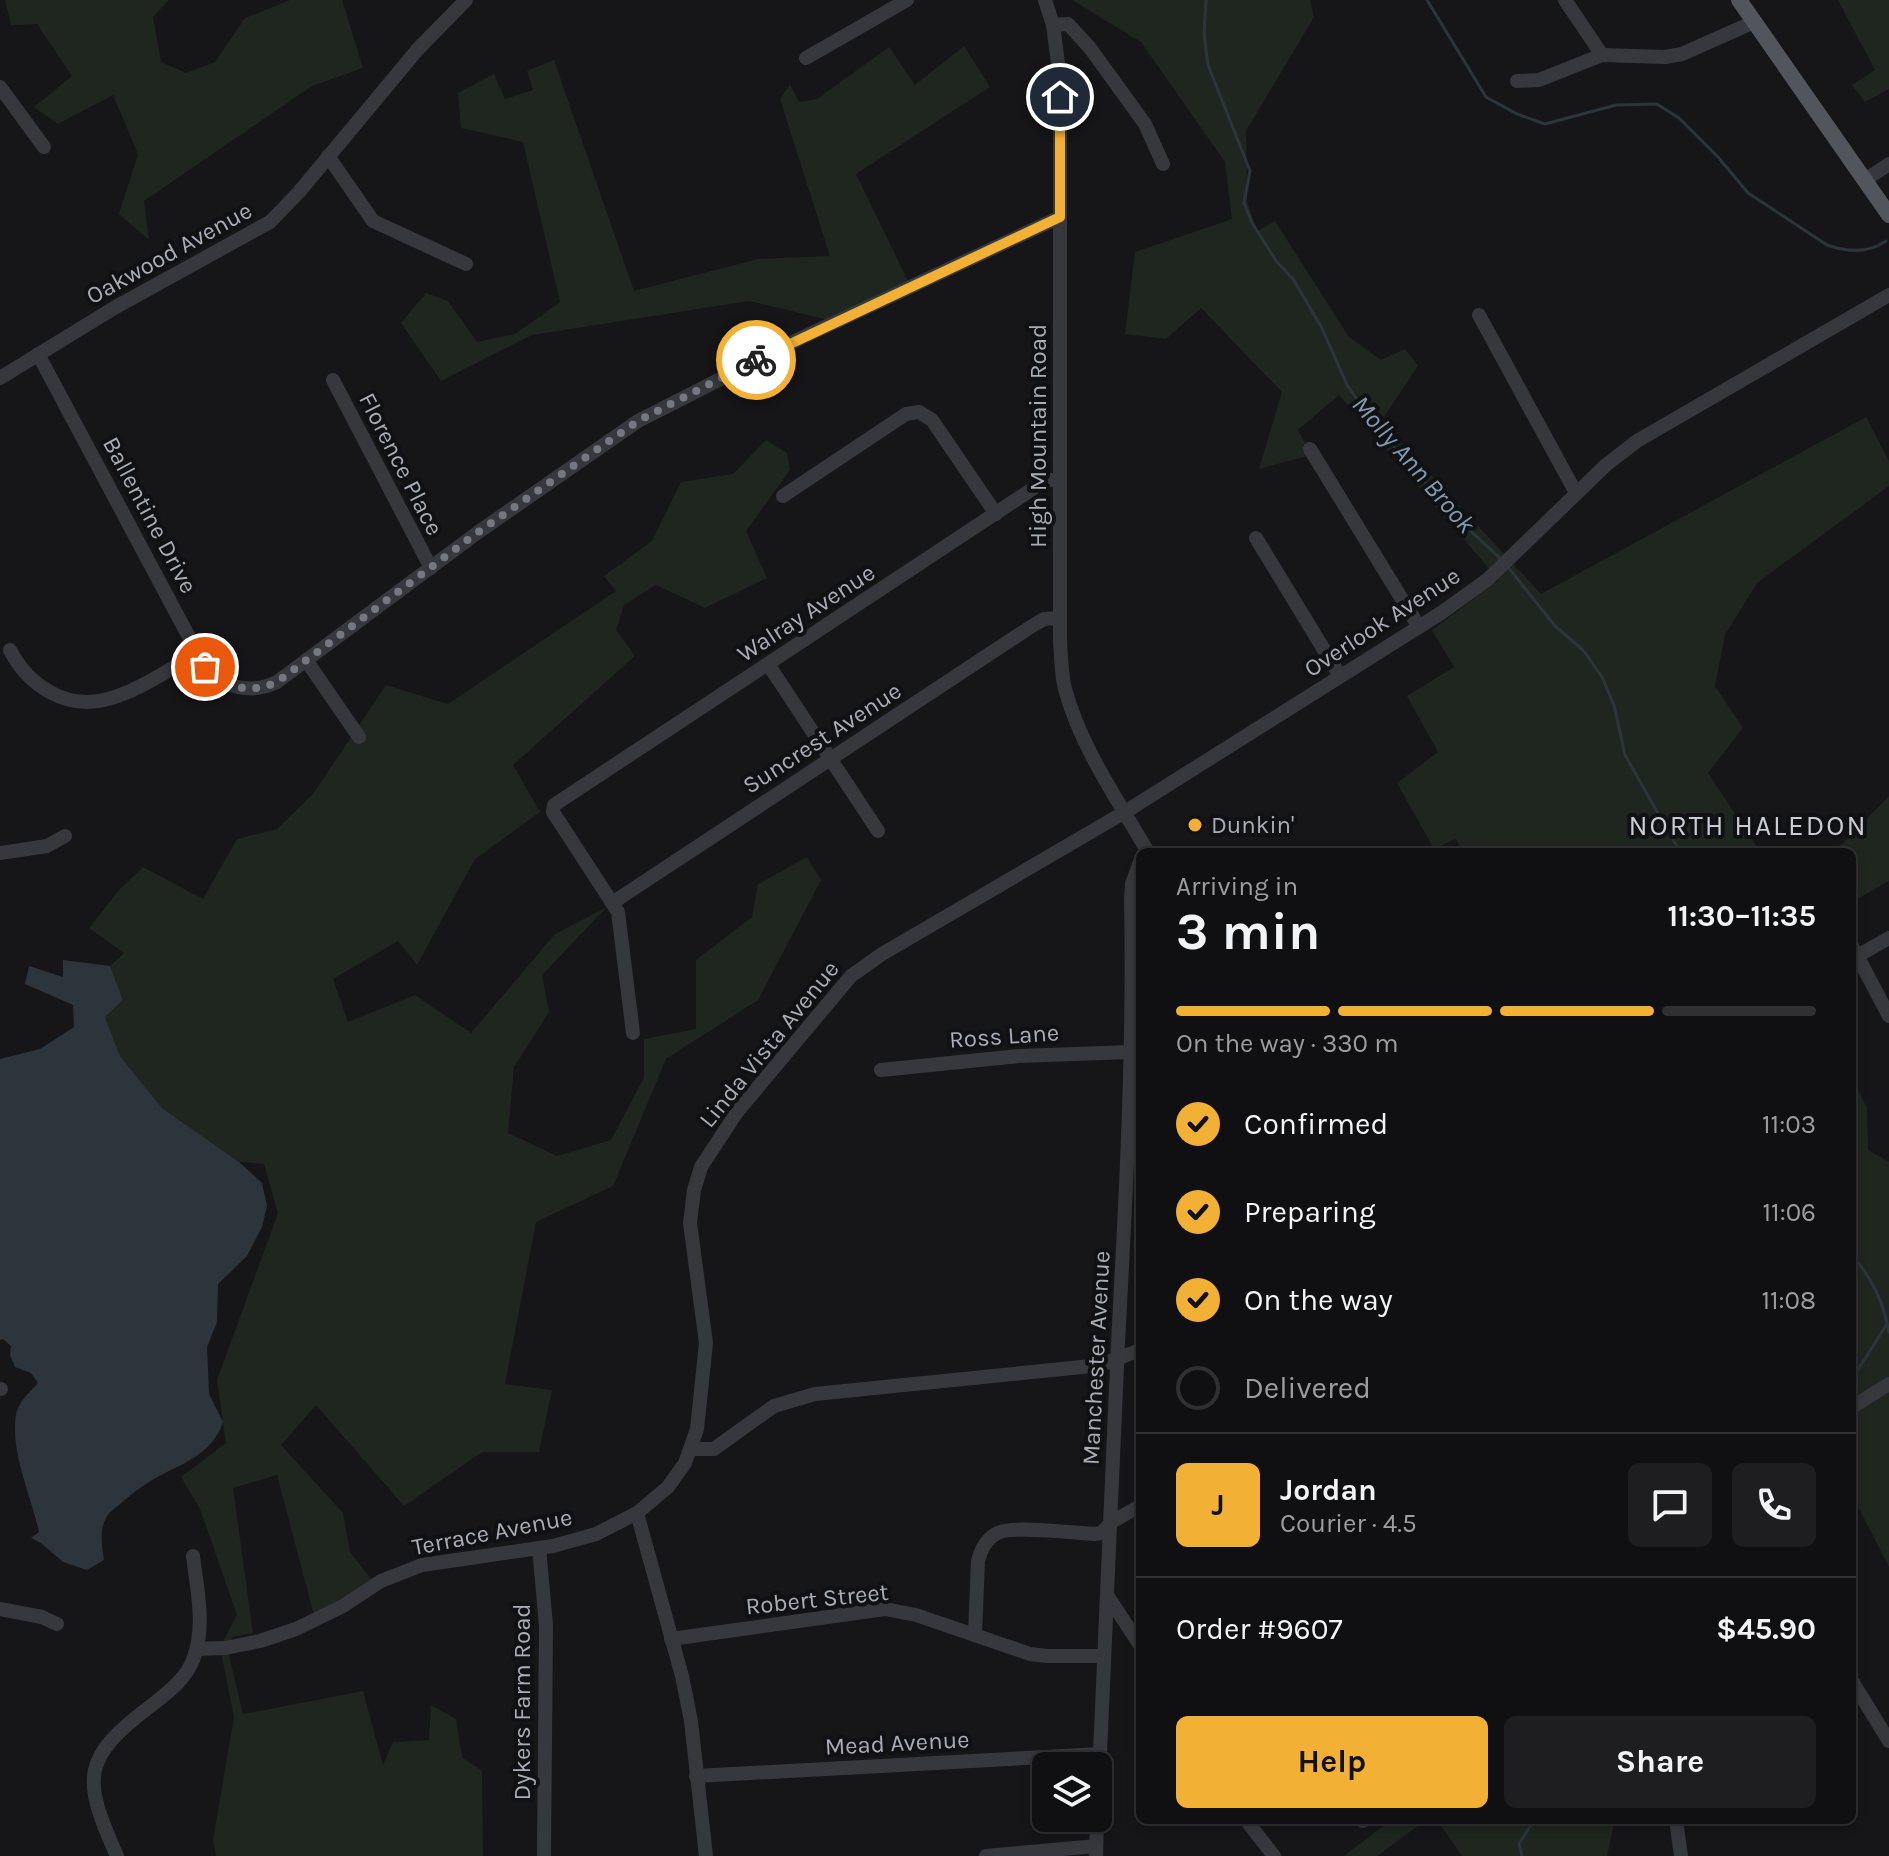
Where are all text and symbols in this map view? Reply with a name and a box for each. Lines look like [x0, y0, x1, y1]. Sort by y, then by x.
pin [1026, 63, 1094, 131]
icon: home [1038, 75, 1082, 119]
street label: Oakwood Avenue [81, 196, 257, 310]
courier [716, 320, 796, 400]
street label: High Mountain Road [1024, 324, 1052, 548]
icon: bike [734, 338, 778, 382]
street label: Florence Place [353, 388, 449, 540]
water label: Molly Ann Brook [1345, 389, 1482, 540]
street label: Ballentine Drive [97, 432, 203, 598]
street label: Walray Avenue [732, 558, 880, 668]
street label: Overlook Avenue [1299, 561, 1465, 683]
pin [171, 633, 239, 701]
icon: bag [183, 645, 227, 689]
street label: Suncrest Avenue [738, 676, 906, 800]
district label: NORTH HALEDON [1628, 809, 1868, 842]
place label: Dunkin' [1211, 811, 1294, 839]
marker: Dunkin' [1186, 816, 1204, 834]
text: Arriving in [1176, 871, 1298, 902]
text: 11:30–11:35 [1668, 898, 1816, 934]
text: 3 min [1176, 901, 1320, 962]
street label: Linda Vista Avenue [693, 955, 845, 1133]
street label: Ross Lane [948, 1018, 1060, 1054]
text: On the way · 330 m [1176, 1028, 1399, 1059]
icon: check [1176, 1102, 1220, 1146]
text: Confirmed [1244, 1106, 1388, 1142]
text: 11:03 [1762, 1109, 1816, 1140]
icon: check [1176, 1190, 1220, 1234]
text: Preparing [1244, 1194, 1376, 1230]
text: 11:06 [1763, 1197, 1816, 1228]
street label: Manchester Avenue [1076, 1250, 1116, 1466]
icon: check [1176, 1278, 1220, 1322]
text: On the way [1244, 1282, 1393, 1318]
text: 11:08 [1761, 1285, 1816, 1316]
text: Delivered [1244, 1370, 1371, 1406]
button: chat [1628, 1463, 1712, 1547]
button: phone [1732, 1463, 1816, 1547]
text: Jordan [1280, 1472, 1377, 1508]
text: J [1211, 1487, 1225, 1523]
street label: Terrace Avenue [410, 1503, 574, 1561]
text: Courier · 4.5 [1280, 1508, 1417, 1539]
street label: Robert Street [744, 1578, 890, 1620]
street label: Dykers Farm Road [508, 1603, 536, 1801]
text: Order #9607 [1176, 1611, 1343, 1647]
text: $45.90 [1716, 1611, 1816, 1647]
button: Help [1176, 1716, 1488, 1808]
button: Share [1504, 1716, 1816, 1808]
street label: Mead Avenue [824, 1725, 970, 1761]
map controls [1032, 1752, 1112, 1832]
button: layers [1032, 1752, 1112, 1832]

